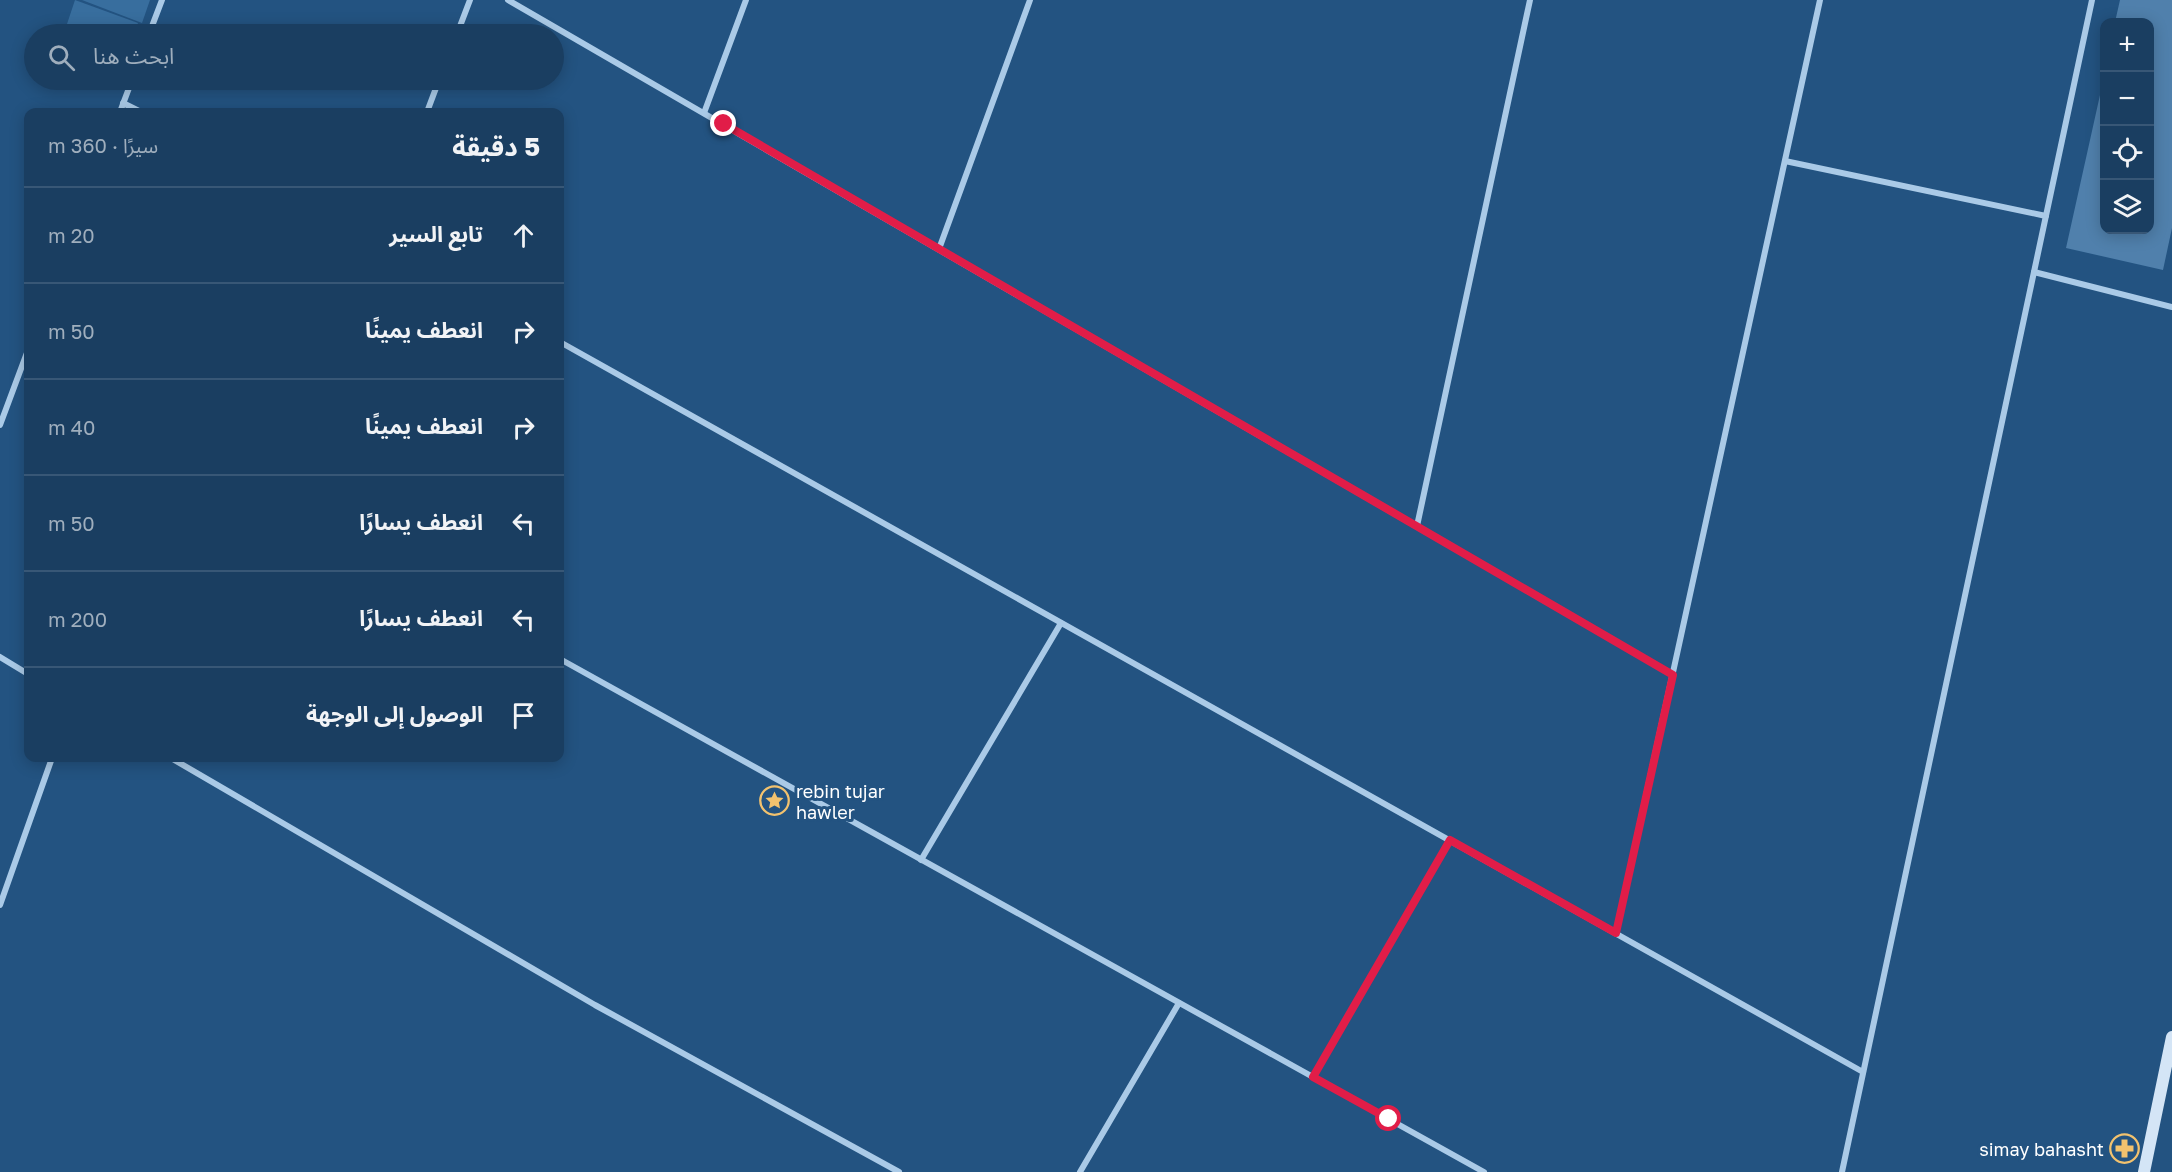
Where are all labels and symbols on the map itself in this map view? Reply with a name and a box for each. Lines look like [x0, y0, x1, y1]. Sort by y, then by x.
route end [710, 110, 736, 136]
place label: rebin tujar hawler [796, 780, 885, 823]
place icon: rebin tujar hawler [759, 785, 791, 817]
route start [1375, 1105, 1401, 1131]
pharmacy icon: simay bahasht [2109, 1133, 2141, 1165]
place label: simay bahasht [1979, 1138, 2104, 1160]

